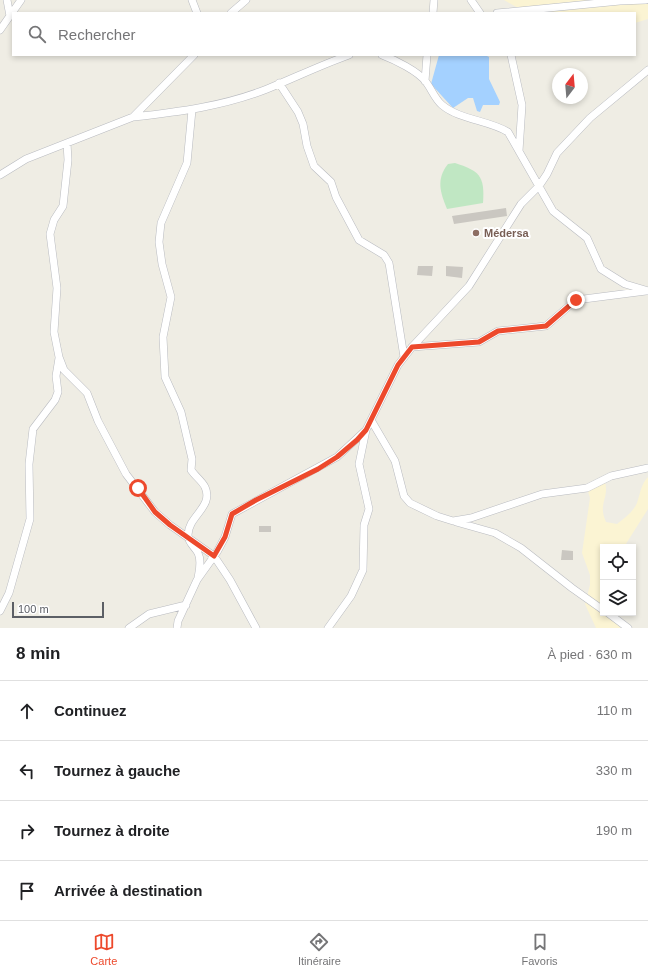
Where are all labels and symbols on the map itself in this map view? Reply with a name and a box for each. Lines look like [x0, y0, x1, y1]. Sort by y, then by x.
north arrow [552, 68, 588, 104]
place label: Médersa [484, 227, 530, 239]
marker: Médersa [471, 228, 481, 238]
route end [567, 291, 585, 309]
route start [129, 479, 147, 497]
scale bar [12, 600, 104, 619]

